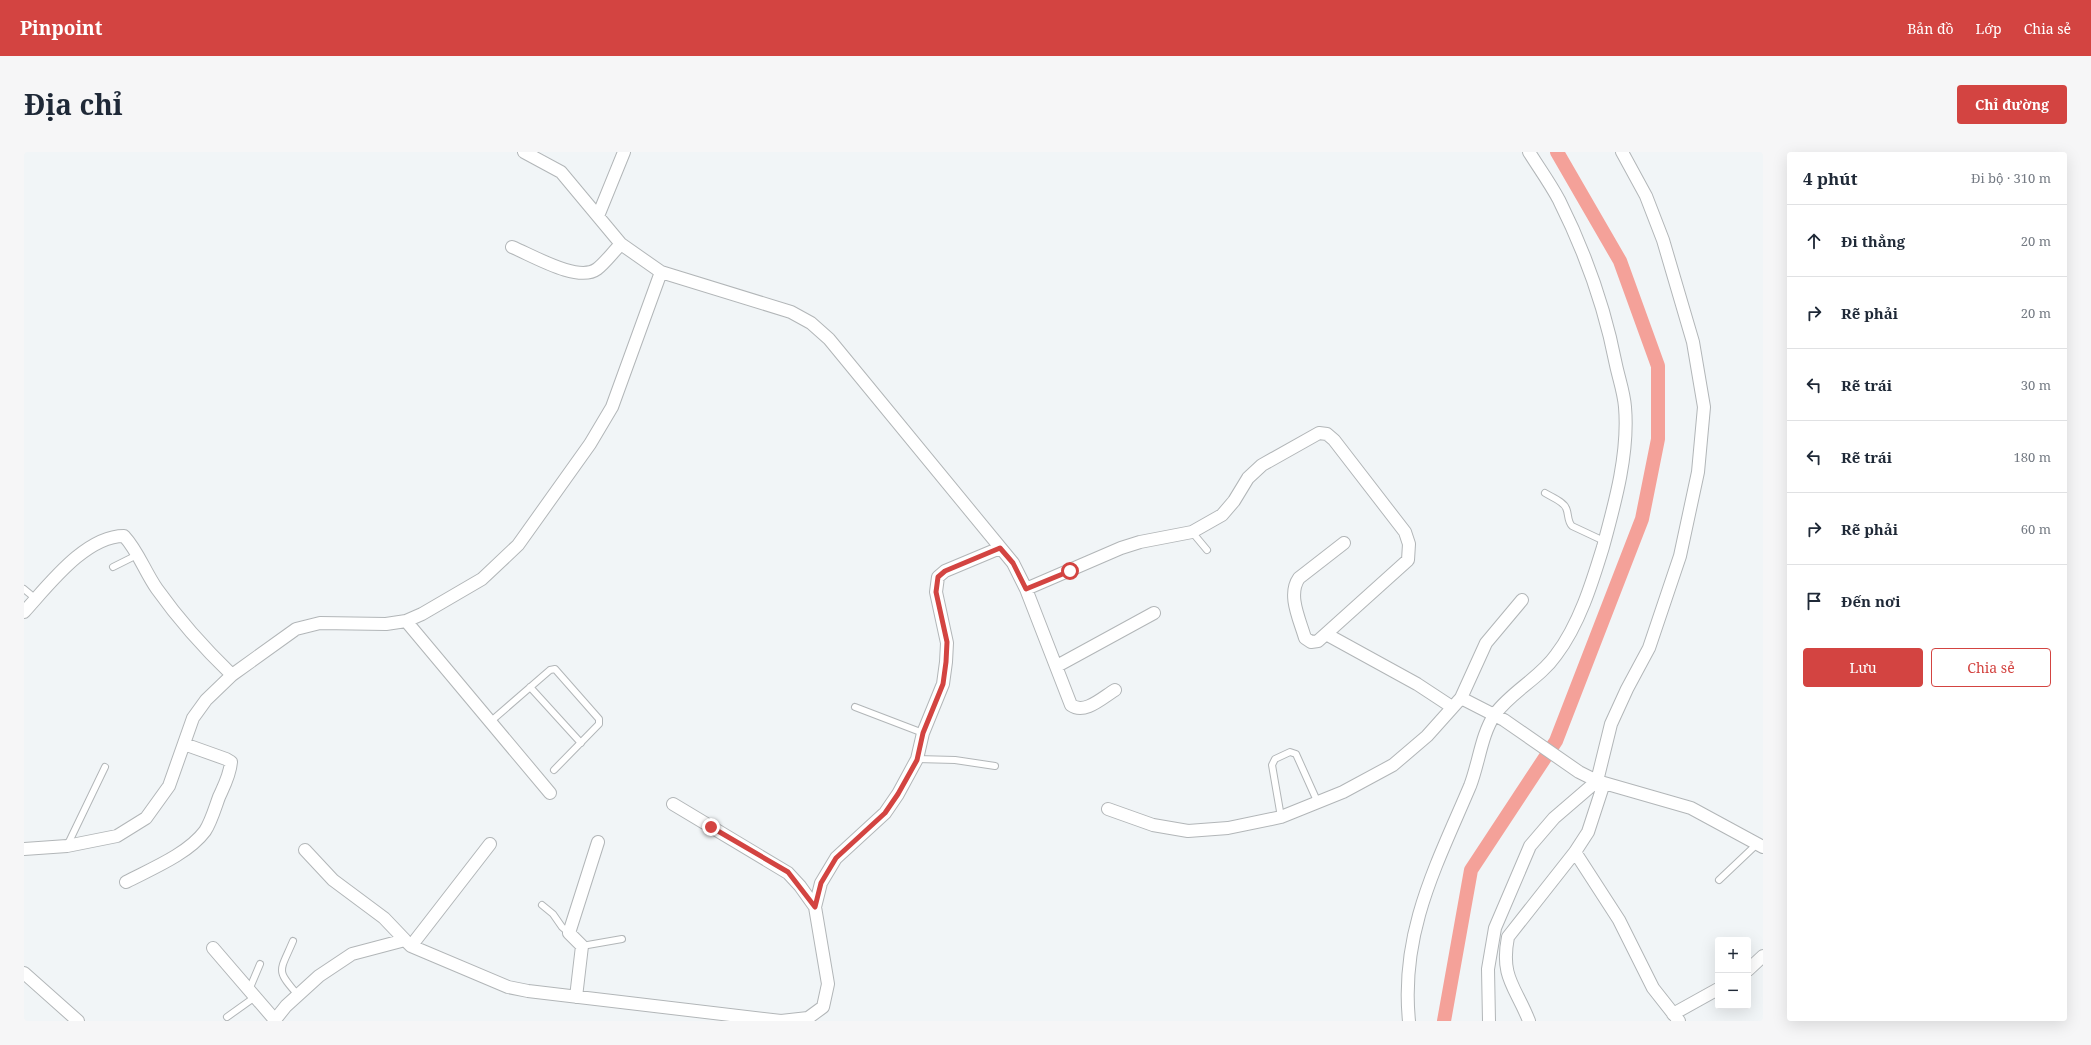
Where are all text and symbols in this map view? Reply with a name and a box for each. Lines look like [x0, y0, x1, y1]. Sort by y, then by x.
text: Pinpoint [20, 15, 102, 41]
text: Bản đồ [1907, 19, 1954, 38]
text: Lớp [1976, 19, 2002, 38]
text: Chia sẻ [2024, 19, 2071, 38]
text: Địa chỉ [24, 85, 123, 123]
button: Chỉ đường [1957, 85, 2067, 124]
text: 4 phút [1803, 167, 1858, 190]
text: Đi bộ · 310 m [1971, 169, 2051, 187]
icon: ahead [1803, 230, 1825, 252]
text: Đi thẳng [1841, 231, 1905, 251]
text: 20 m [2021, 232, 2051, 250]
icon: right [1803, 302, 1825, 324]
text: Rẽ phải [1841, 303, 1898, 323]
text: 20 m [2021, 304, 2051, 322]
icon: left [1803, 374, 1825, 396]
text: Rẽ trái [1841, 375, 1892, 395]
text: 30 m [2021, 376, 2051, 394]
icon: left [1803, 446, 1825, 468]
text: Rẽ trái [1841, 447, 1892, 467]
text: 180 m [2014, 448, 2051, 466]
icon: right [1803, 518, 1825, 540]
text: Rẽ phải [1841, 519, 1898, 539]
text: 60 m [2021, 520, 2051, 538]
route start [1061, 562, 1079, 580]
icon: arrive [1803, 590, 1825, 612]
text: Đến nơi [1841, 591, 1901, 611]
button: Lưu [1803, 648, 1923, 687]
button: Chia sẻ [1931, 648, 2051, 687]
route end [702, 818, 720, 836]
map controls [1715, 937, 1751, 1009]
button: + [1715, 937, 1751, 973]
button: − [1715, 973, 1751, 1009]

